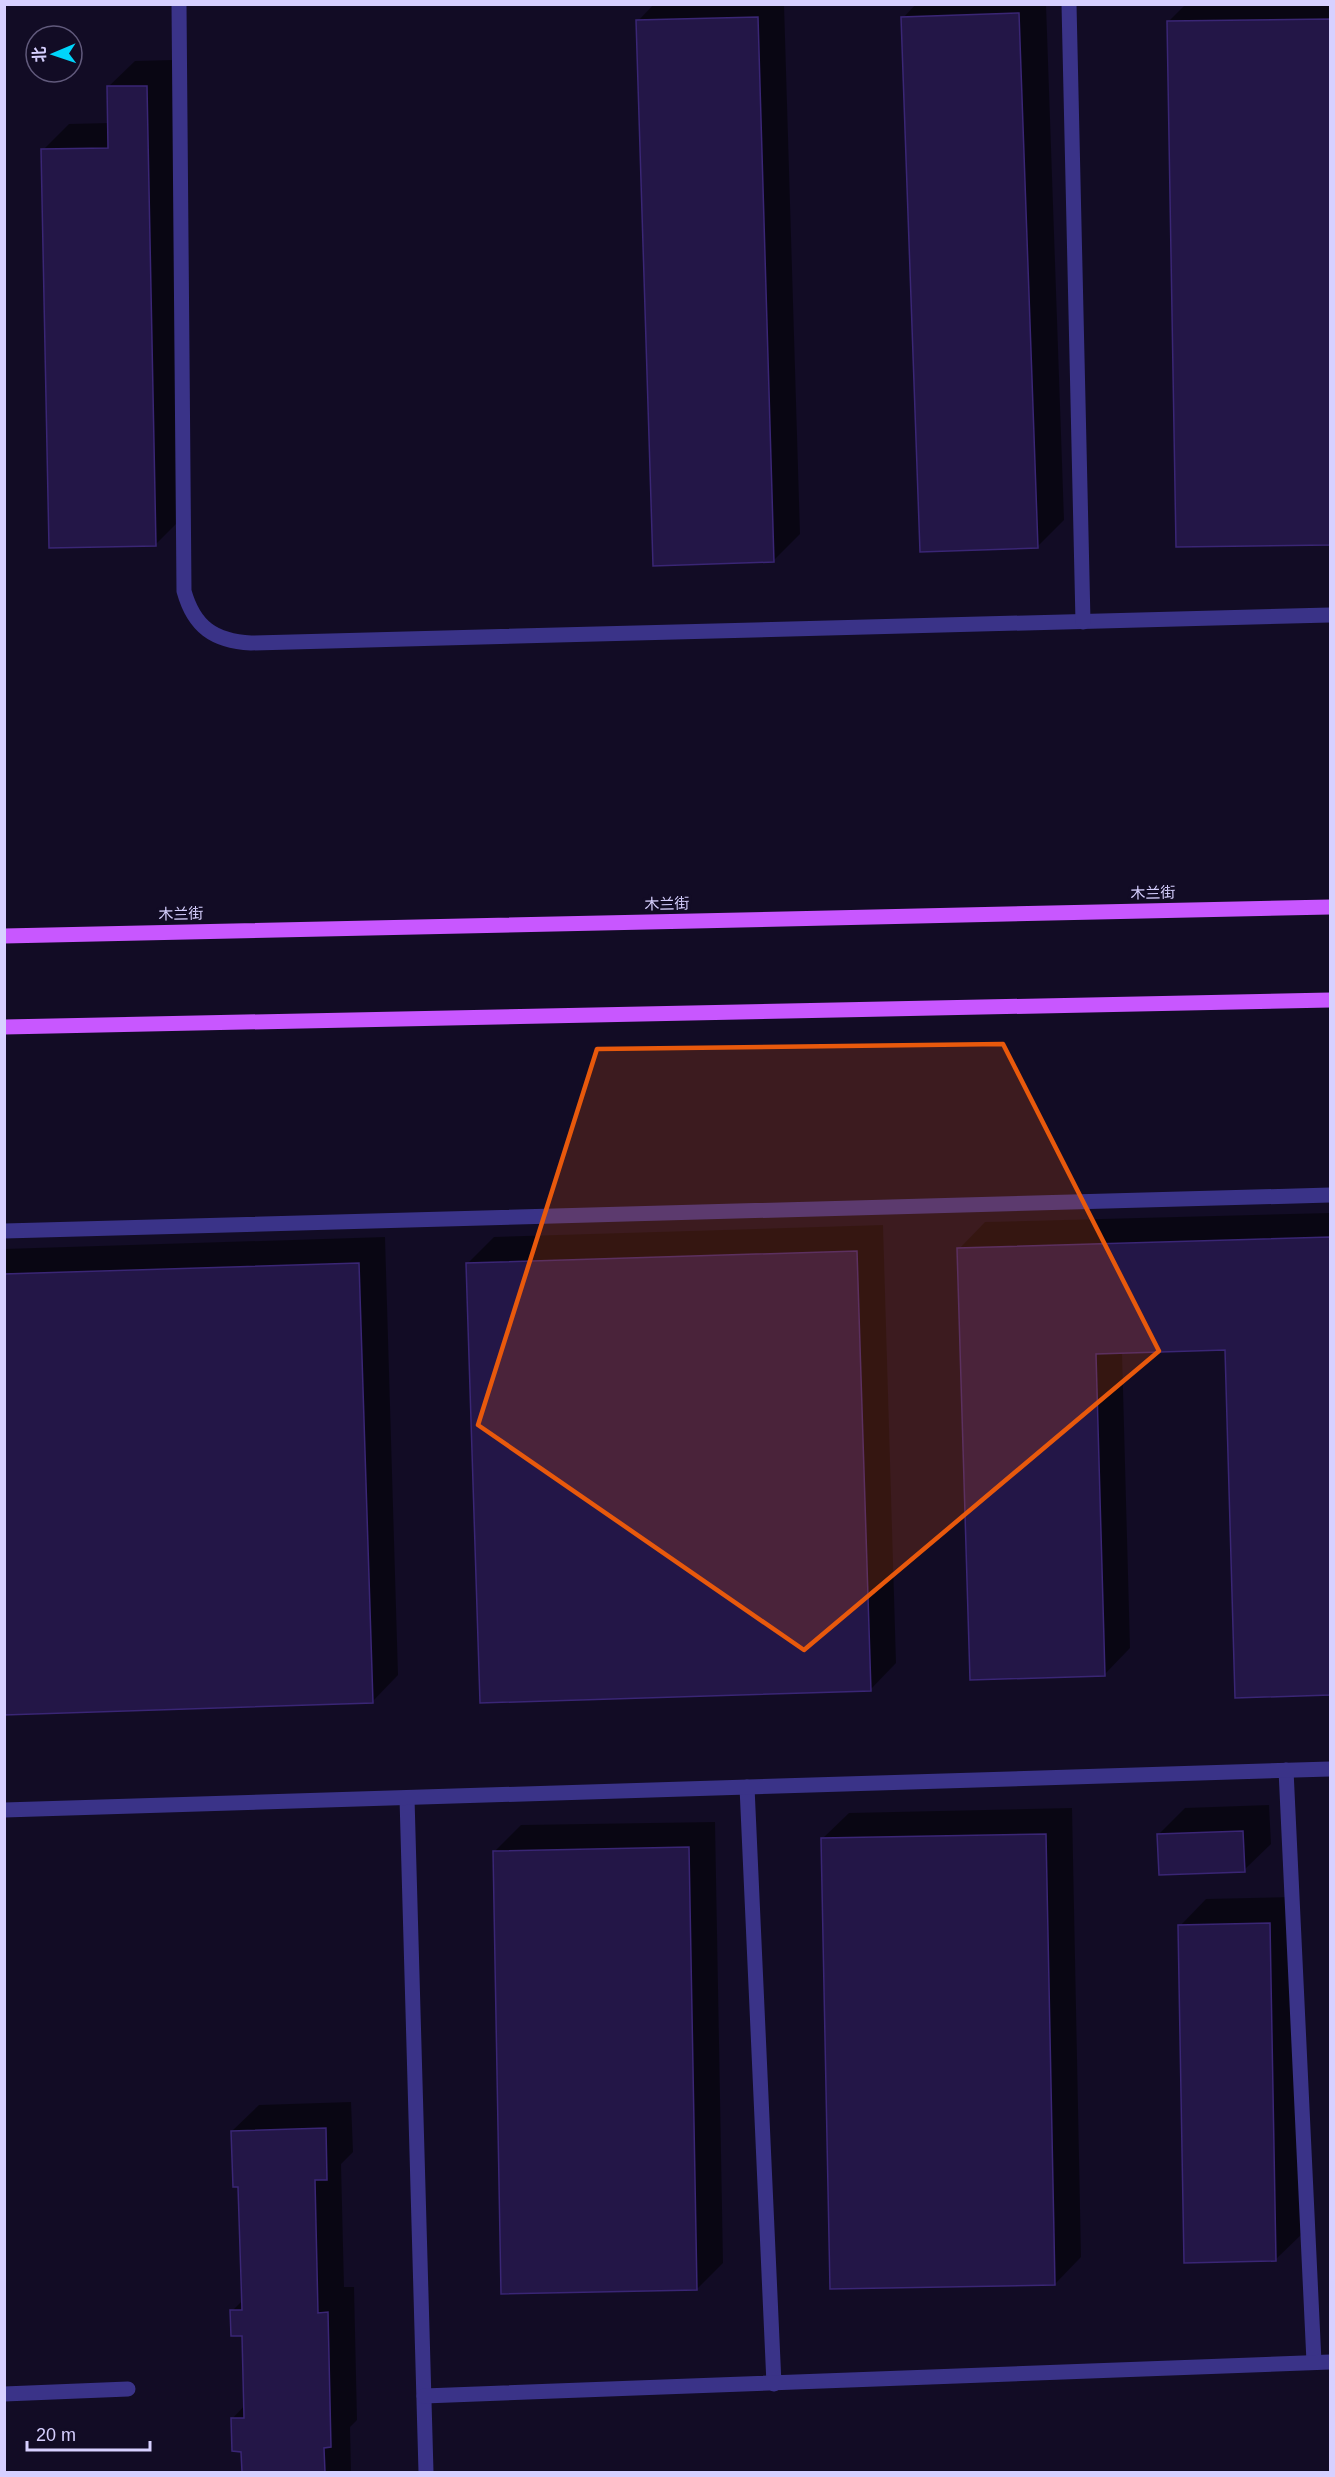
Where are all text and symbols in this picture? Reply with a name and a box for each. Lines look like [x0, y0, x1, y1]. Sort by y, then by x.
north arrow [24, 24, 84, 84]
text: 北 [31, 46, 48, 63]
street label: 木兰街 [1130, 884, 1176, 901]
street label: 木兰街 [644, 895, 690, 912]
street label: 木兰街 [158, 905, 204, 922]
scale bar [27, 2414, 150, 2452]
text: 20 m [36, 2425, 76, 2445]

